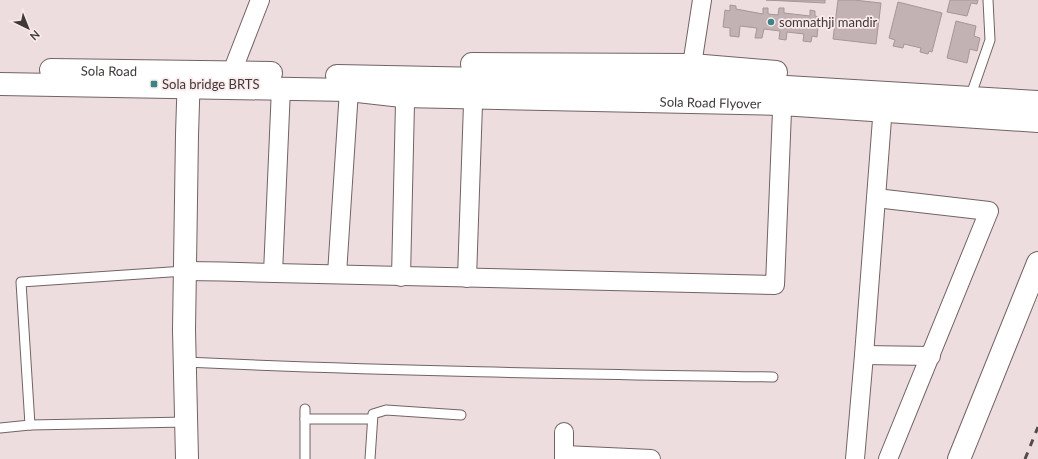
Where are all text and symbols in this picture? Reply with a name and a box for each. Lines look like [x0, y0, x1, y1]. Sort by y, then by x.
north arrow [8, 8, 48, 48]
place label: somnathji mandir [779, 14, 878, 30]
marker: somnathji mandir [766, 17, 776, 27]
text: N [28, 28, 43, 43]
street label: Sola Road [81, 62, 137, 79]
place label: Sola bridge BRTS [162, 76, 259, 92]
marker: Sola bridge BRTS [149, 79, 159, 89]
street label: Sola Road Flyover [660, 93, 762, 112]

